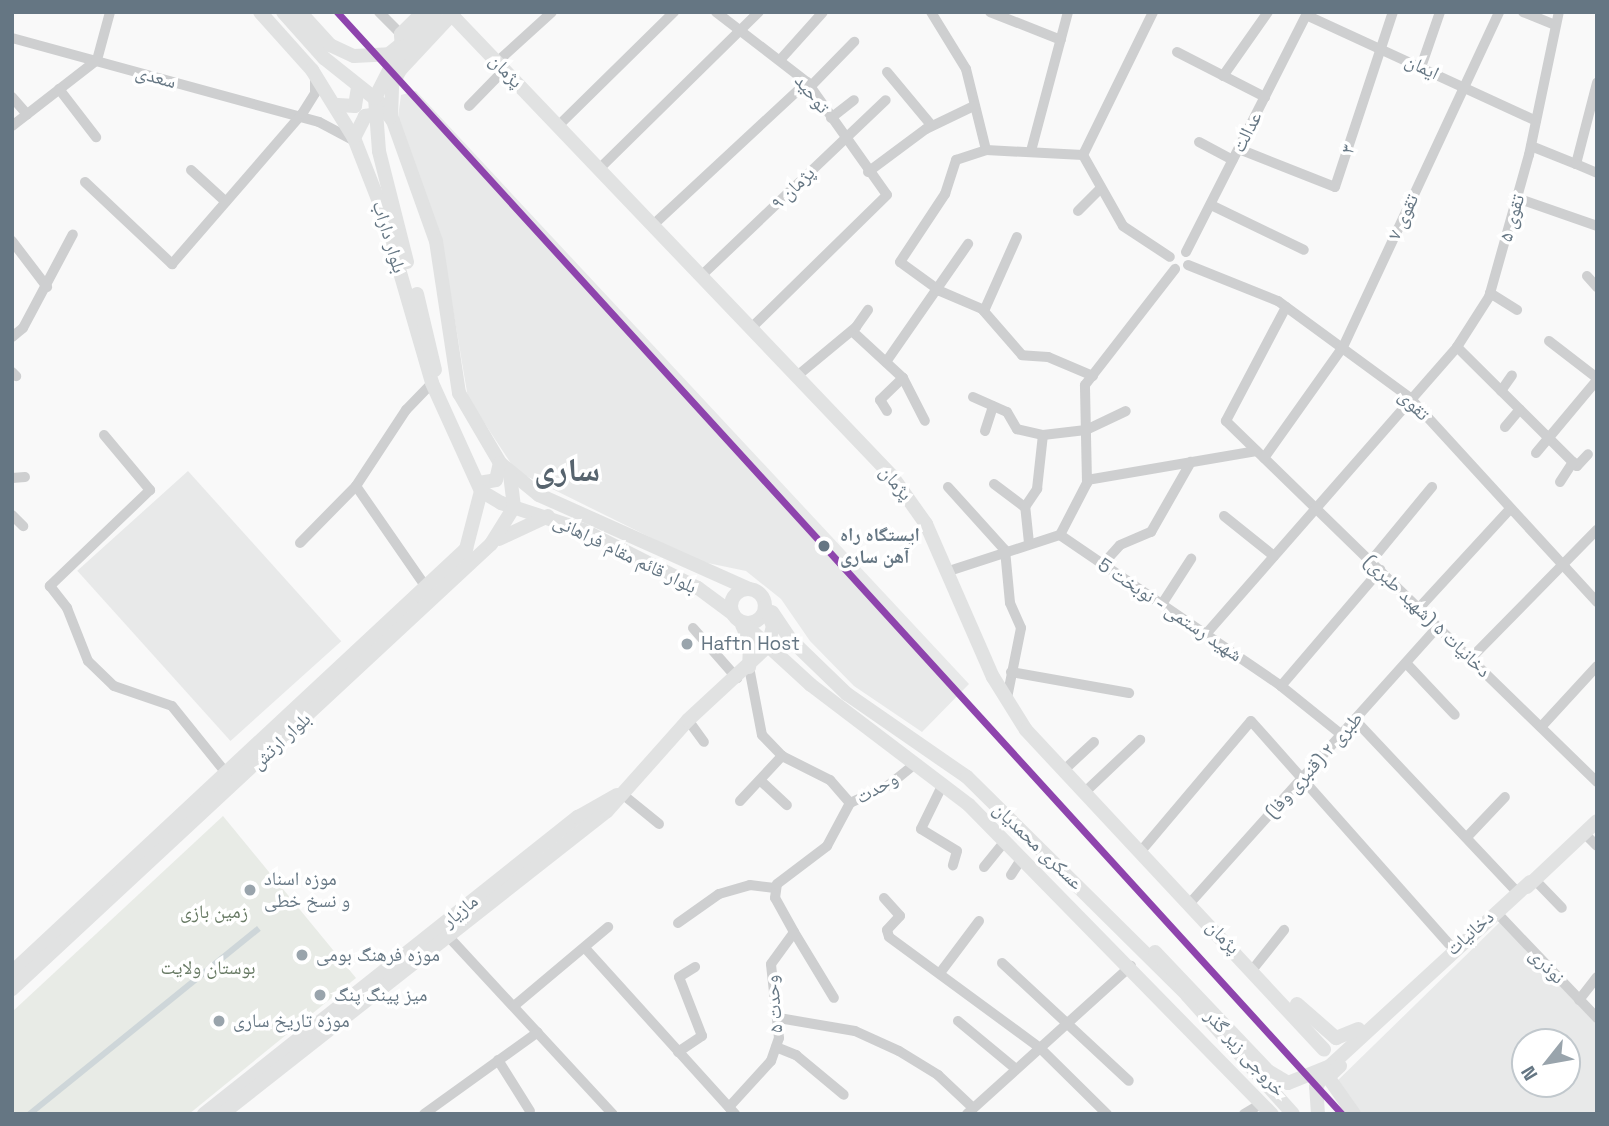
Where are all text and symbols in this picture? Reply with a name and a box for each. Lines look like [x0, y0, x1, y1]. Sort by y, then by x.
street label: پژمان [484, 49, 528, 93]
street label: ایمان [1401, 49, 1443, 85]
street label: سعدی [133, 60, 179, 94]
street label: توحید [790, 70, 834, 118]
street label: عدالت [1227, 108, 1267, 156]
street label: ۳ [1336, 141, 1360, 157]
street label: پژمان ۹ [766, 162, 820, 214]
street label: تقوی ۷ [1383, 190, 1423, 244]
street label: تقوی ۵ [1494, 192, 1530, 244]
street label: بلوار داراب [367, 198, 411, 276]
street label: تقوی [1394, 385, 1434, 425]
district label: ساری [534, 451, 600, 491]
street label: پژمان [875, 461, 917, 505]
street label: بلوار قائم مقام فراهانی [550, 509, 700, 599]
place label: ایستگاه راه آهن ساری [840, 524, 920, 568]
marker: ایستگاه راه آهن ساری [814, 536, 834, 556]
street label: دخانیات ۵ (شهید طبری) [1359, 550, 1495, 682]
street label: شهید رستمی - نوبخت 5 [1093, 553, 1247, 667]
place label: Haftn Host [701, 633, 800, 655]
marker: Haftn Host [679, 636, 695, 652]
street label: طبری ۲ (قنبری وفا) [1260, 707, 1368, 823]
street label: بلوار ارتش [246, 708, 316, 774]
street label: وحدت [852, 767, 902, 809]
street label: عسکری محمدیان [988, 798, 1088, 894]
place label: موزه اسناد و نسخ خطی [264, 868, 350, 912]
marker: موزه اسناد و نسخ خطی [242, 882, 258, 898]
street label: مازیار [437, 890, 483, 932]
park label: زمین بازی [180, 901, 248, 923]
street label: دخانیات [1441, 906, 1499, 960]
street label: پژمان [1201, 915, 1245, 959]
street label: نوذری [1525, 943, 1569, 989]
place label: موزه فرهنگ بومی [316, 944, 440, 966]
marker: موزه فرهنگ بومی [294, 947, 310, 963]
park label: بوستان ولایت [160, 957, 256, 979]
street label: وحدت ۵ [760, 974, 788, 1034]
place label: میز پینگ پنگ [334, 984, 427, 1006]
marker: میز پینگ پنگ [312, 987, 328, 1003]
street label: خروجی زیر گذر [1200, 1005, 1290, 1101]
place label: موزه تاریخ ساری [233, 1010, 350, 1032]
marker: موزه تاریخ ساری [211, 1013, 227, 1029]
north arrow [1511, 1028, 1581, 1098]
text: N [1515, 1061, 1543, 1085]

